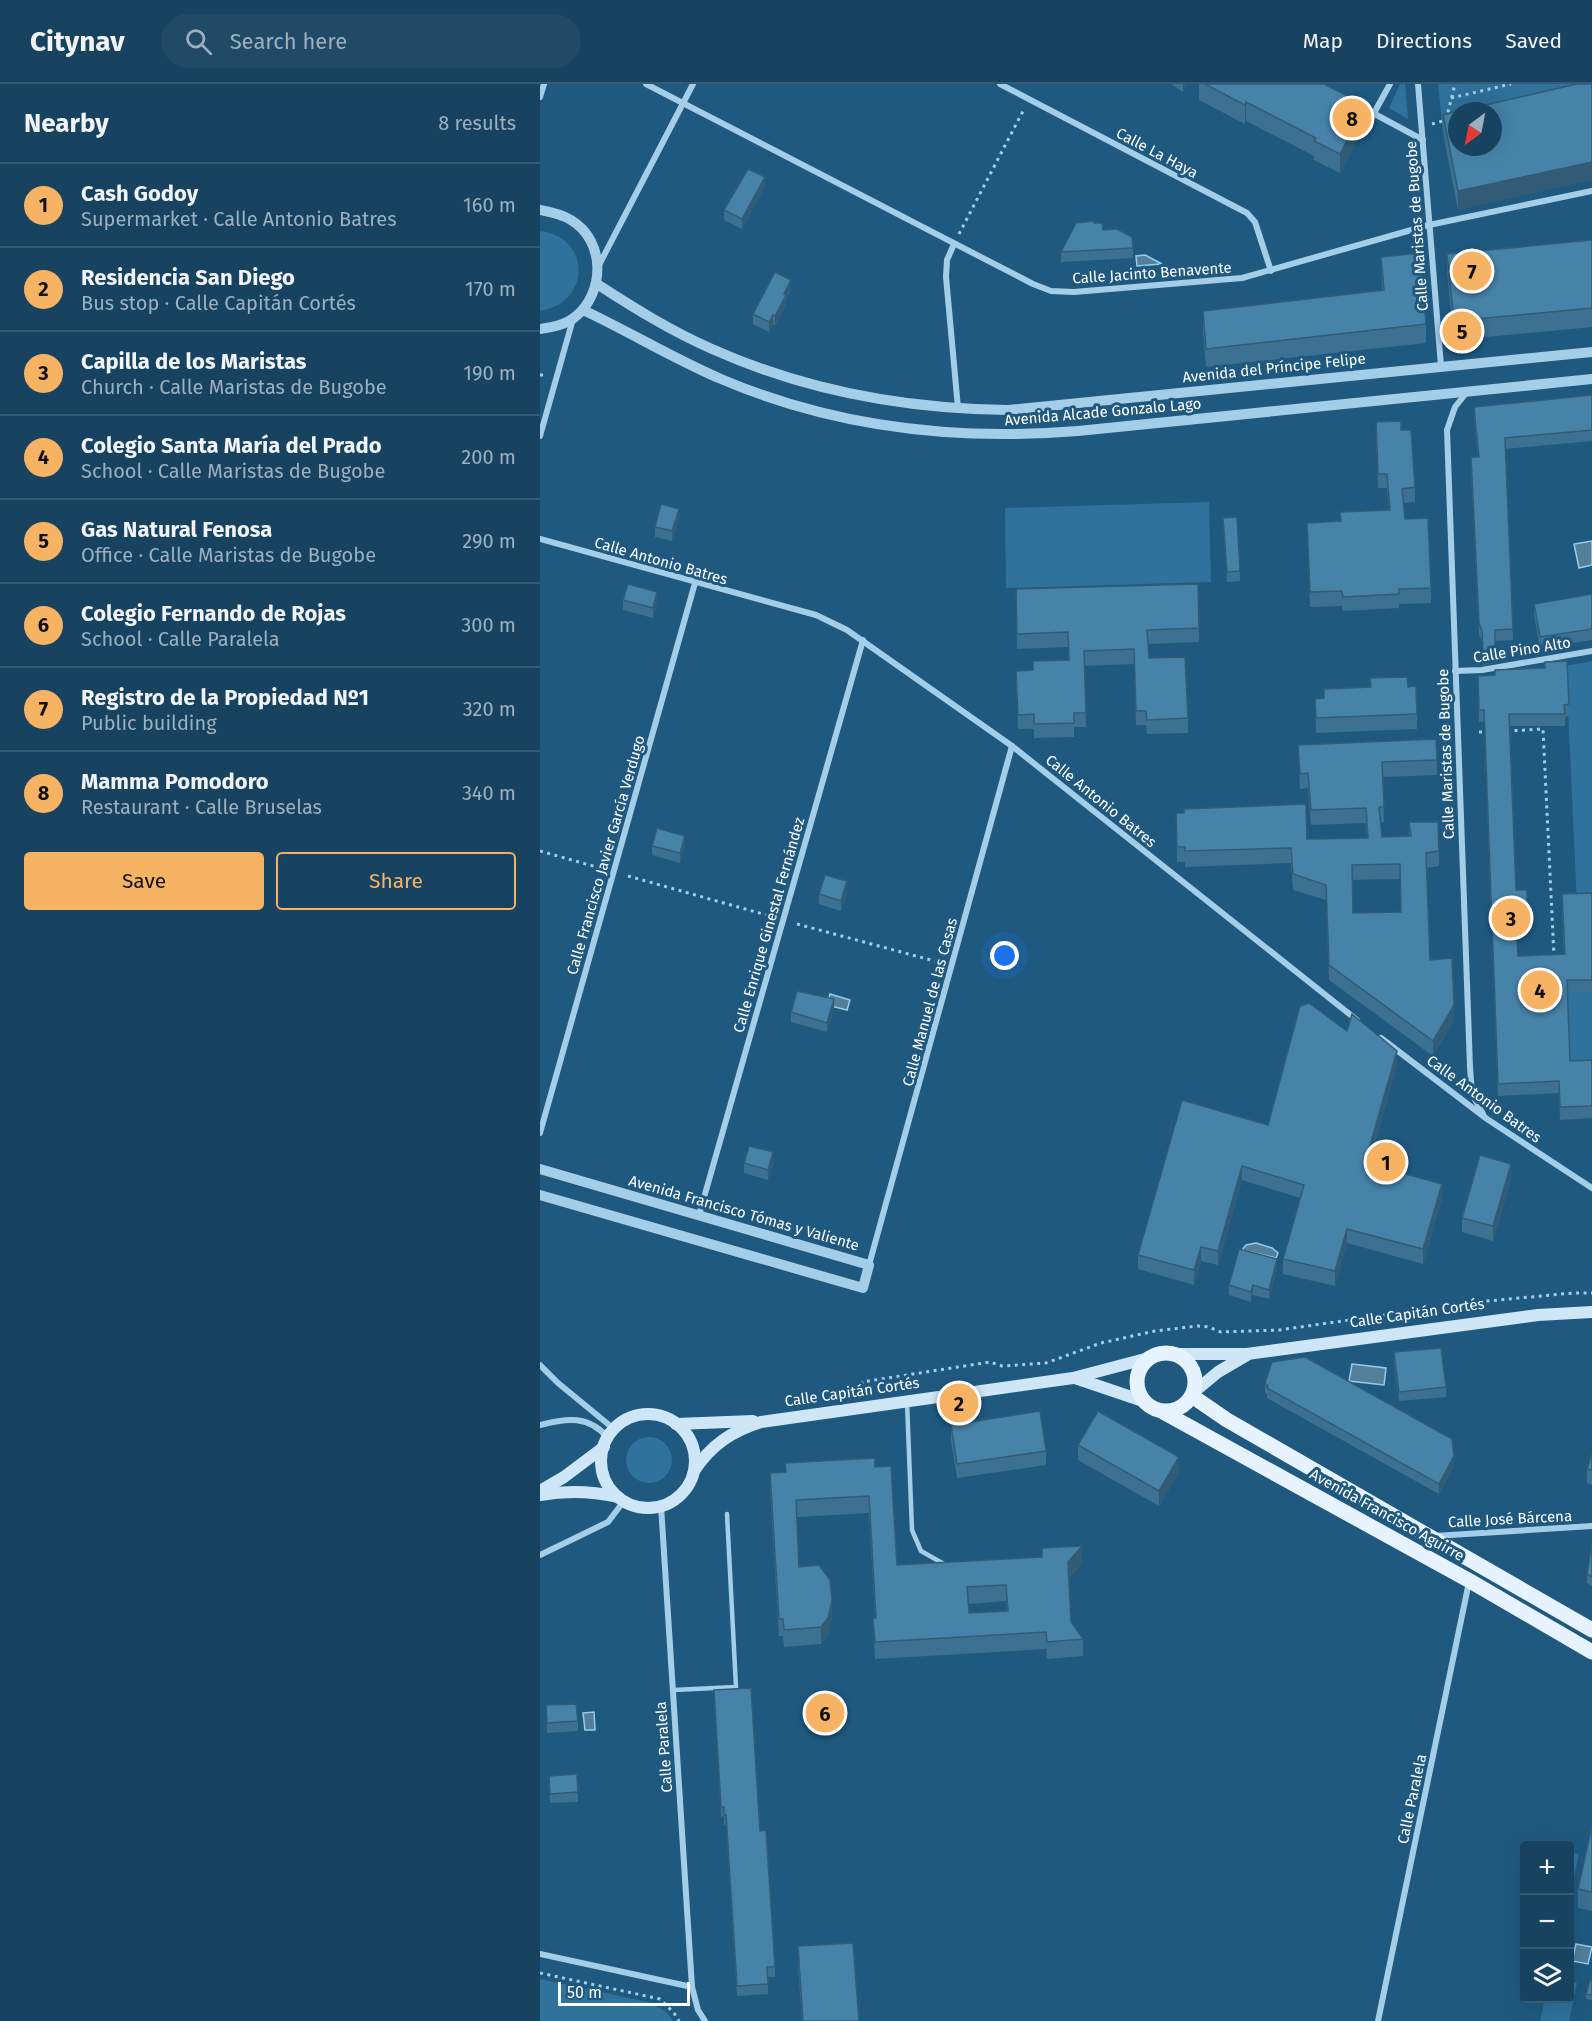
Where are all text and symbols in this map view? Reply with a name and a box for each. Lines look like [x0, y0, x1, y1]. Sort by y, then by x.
search box [161, 14, 581, 68]
text: Citynav [30, 25, 125, 58]
icon: search [182, 25, 215, 58]
text: Search here [230, 28, 347, 55]
text: Map [1303, 28, 1343, 54]
text: Directions [1376, 28, 1472, 54]
text: Saved [1505, 28, 1562, 54]
pin: 8 [1332, 96, 1372, 141]
north arrow [1448, 102, 1502, 156]
text: Nearby [24, 108, 109, 139]
text: 8 results [438, 111, 516, 135]
street label: Calle La Haya [1113, 124, 1201, 182]
street label: Calle Maristas de Bugobe [1402, 140, 1432, 312]
text: Cash Godoy [81, 180, 198, 207]
text: 1 [39, 193, 48, 217]
text: 160 m [463, 193, 516, 217]
text: Supermarket · Calle Antonio Batres [81, 207, 397, 231]
pin: 7 [1452, 248, 1492, 294]
street label: Calle Jacinto Benavente [1072, 258, 1232, 288]
text: Residencia San Diego [81, 264, 295, 291]
text: 2 [38, 277, 49, 301]
text: 170 m [465, 277, 516, 301]
text: Bus stop · Calle Capitán Cortés [81, 291, 356, 315]
pin: 5 [1442, 308, 1482, 354]
text: Capilla de los Maristas [81, 348, 306, 375]
street label: Avenida del Príncipe Felipe [1181, 349, 1367, 387]
text: 3 [38, 361, 49, 385]
text: 190 m [463, 361, 516, 385]
text: Church · Calle Maristas de Bugobe [81, 375, 387, 399]
street label: Avenida Alcade Gonzalo Lago [1004, 394, 1202, 430]
text: Colegio Santa María del Prado [81, 432, 382, 459]
text: 4 [38, 445, 49, 469]
text: 200 m [461, 445, 516, 469]
text: School · Calle Maristas de Bugobe [81, 459, 385, 483]
text: Gas Natural Fenosa [81, 516, 272, 543]
text: 5 [38, 529, 49, 553]
text: 290 m [462, 529, 516, 553]
street label: Calle Antonio Batres [592, 533, 730, 589]
text: Office · Calle Maristas de Bugobe [81, 543, 376, 567]
text: Colegio Fernando de Rojas [81, 600, 346, 627]
text: 6 [38, 613, 49, 637]
text: 300 m [461, 613, 516, 637]
text: School · Calle Paralela [81, 627, 280, 651]
street label: Calle Pino Alto [1472, 633, 1572, 667]
street label: Calle Maristas de Bugobe [1434, 668, 1458, 840]
text: Registro de la Propiedad Nº1 [81, 684, 369, 711]
text: 7 [39, 697, 48, 721]
text: 320 m [463, 697, 516, 721]
text: Public building [81, 711, 217, 735]
street label: Calle Francisco Javier García Verdugo [563, 733, 649, 977]
street label: Calle Antonio Batres [1042, 751, 1160, 851]
text: Mamma Pomodoro [81, 768, 269, 795]
text: 8 [38, 781, 49, 805]
text: 340 m [462, 781, 516, 805]
text: Restaurant · Calle Bruselas [81, 795, 322, 819]
street label: Calle Enrique Ginestal Fernández [730, 815, 809, 1035]
button: Save [24, 852, 264, 910]
button: Share [276, 852, 516, 910]
pin: 3 [1492, 896, 1530, 940]
street label: Calle Manuel de las Casas [899, 916, 961, 1088]
your location [990, 941, 1019, 970]
pin: 4 [1520, 968, 1560, 1012]
street label: Calle Antonio Batres [1423, 1051, 1545, 1147]
pin: 1 [1366, 1140, 1406, 1184]
street label: Avenida Francisco Tómas y Valiente [627, 1171, 861, 1255]
street label: Calle Capitán Cortés [1348, 1295, 1486, 1331]
street label: Calle Capitán Cortés [783, 1374, 921, 1410]
pin: 2 [940, 1380, 978, 1426]
street label: Avenida Francisco Aguirre [1307, 1465, 1467, 1565]
street label: Calle José Bárcena [1447, 1507, 1573, 1531]
pin: 6 [806, 1690, 844, 1736]
street label: Calle Paralela [652, 1701, 676, 1793]
street label: Calle Paralela [1394, 1752, 1430, 1846]
map controls [1520, 1841, 1574, 2003]
button: + [1520, 1841, 1574, 1895]
button: − [1520, 1895, 1574, 1949]
button: layers [1520, 1949, 1574, 2003]
scale bar [558, 1979, 690, 2006]
text: 50 m [567, 1983, 602, 2002]

